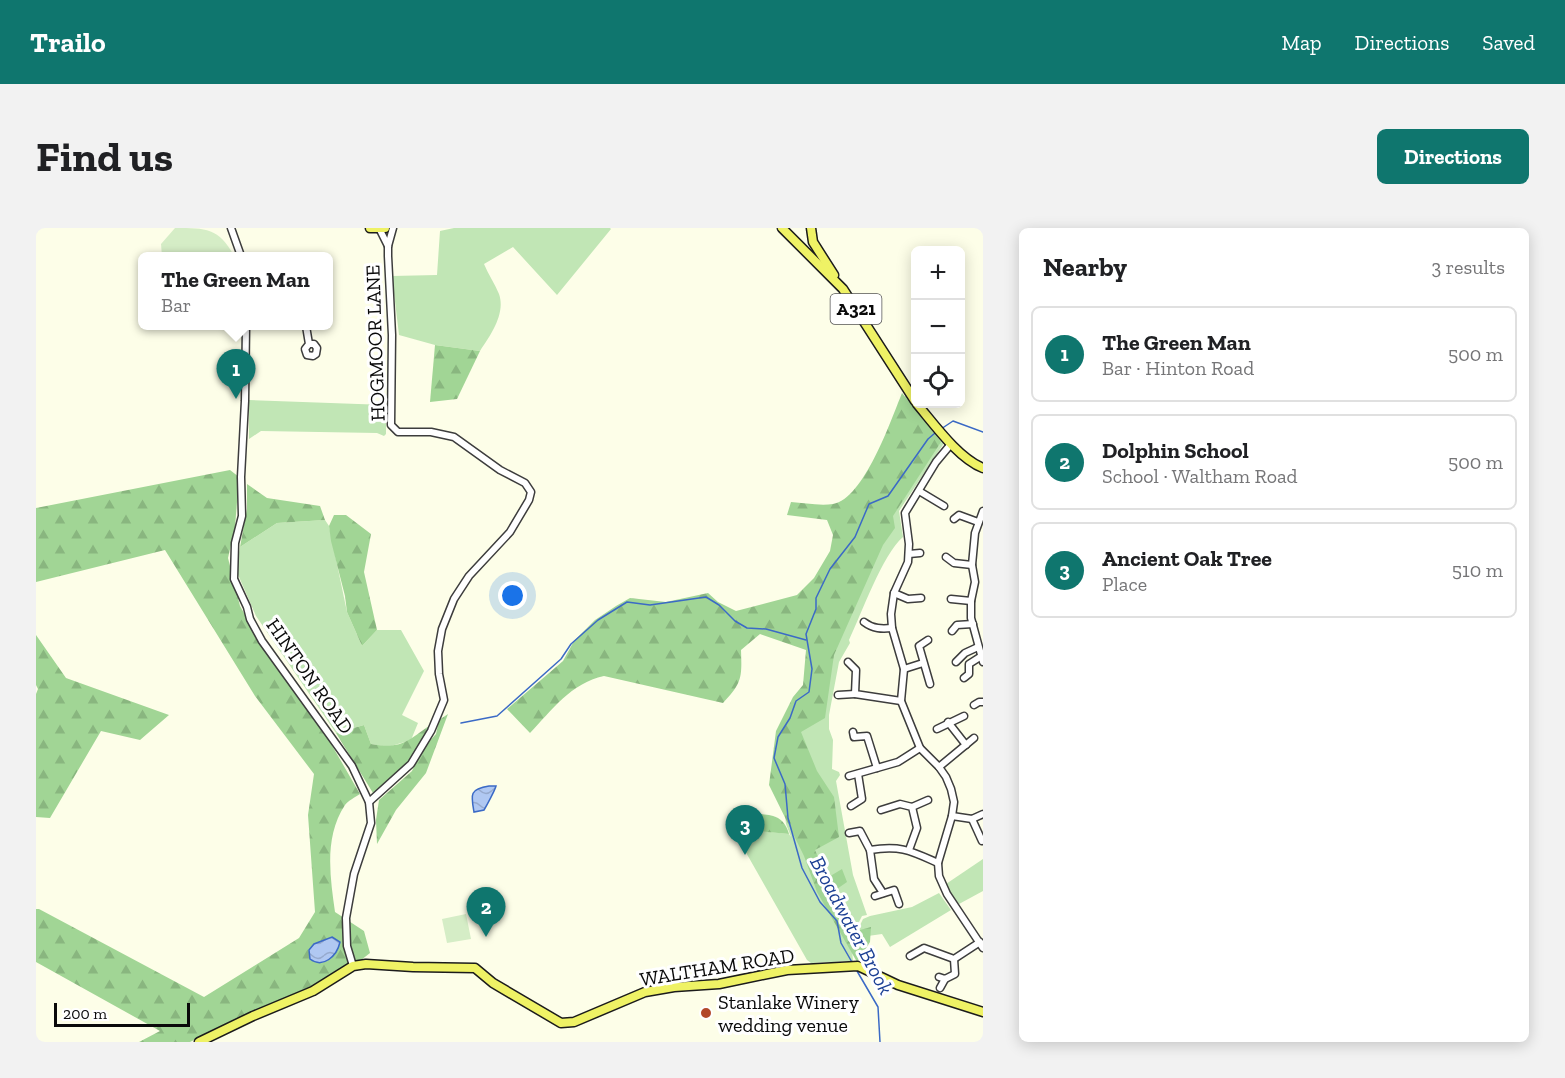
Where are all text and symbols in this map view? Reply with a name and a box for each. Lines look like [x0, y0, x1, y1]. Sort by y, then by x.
text: Trailo [30, 26, 106, 59]
text: Map [1282, 30, 1322, 55]
text: Directions [1355, 30, 1449, 55]
text: Saved [1482, 30, 1535, 55]
button: Directions [1377, 129, 1529, 184]
text: Find us [36, 131, 173, 182]
map controls [911, 246, 965, 408]
button: + [911, 246, 965, 300]
text: Nearby [1043, 251, 1127, 283]
popup [138, 252, 333, 330]
text: 3 results [1431, 255, 1505, 279]
street label: HOGMOOR LANE [360, 264, 390, 422]
text: The Green Man [161, 266, 310, 293]
text: Bar [161, 293, 191, 317]
road number: A321 [830, 294, 882, 324]
button: − [911, 300, 965, 354]
text: The Green Man [1102, 329, 1251, 356]
text: 1 [1060, 342, 1069, 366]
text: 500 m [1448, 342, 1503, 366]
pin: 1 [216, 350, 256, 399]
button: locate [911, 354, 965, 408]
text: Bar · Hinton Road [1102, 356, 1254, 380]
text: Dolphin School [1102, 437, 1249, 464]
text: 2 [1059, 450, 1070, 474]
text: 500 m [1448, 450, 1503, 474]
text: School · Waltham Road [1102, 464, 1298, 488]
text: Ancient Oak Tree [1102, 545, 1272, 572]
text: 3 [1059, 558, 1070, 582]
text: 510 m [1452, 558, 1503, 582]
text: Place [1102, 572, 1147, 596]
your location [498, 581, 527, 610]
street label: HINTON ROAD [261, 614, 359, 738]
pin: 3 [726, 806, 764, 855]
water label: Broadwater Brook [805, 851, 899, 999]
pin: 2 [466, 888, 506, 937]
street label: WALTHAM ROAD [638, 943, 796, 991]
place label: Stanlake Winery wedding venue [718, 990, 860, 1037]
scale bar [54, 1000, 190, 1028]
text: 200 m [63, 1004, 107, 1023]
marker: Stanlake Winery wedding venue [699, 1006, 713, 1020]

